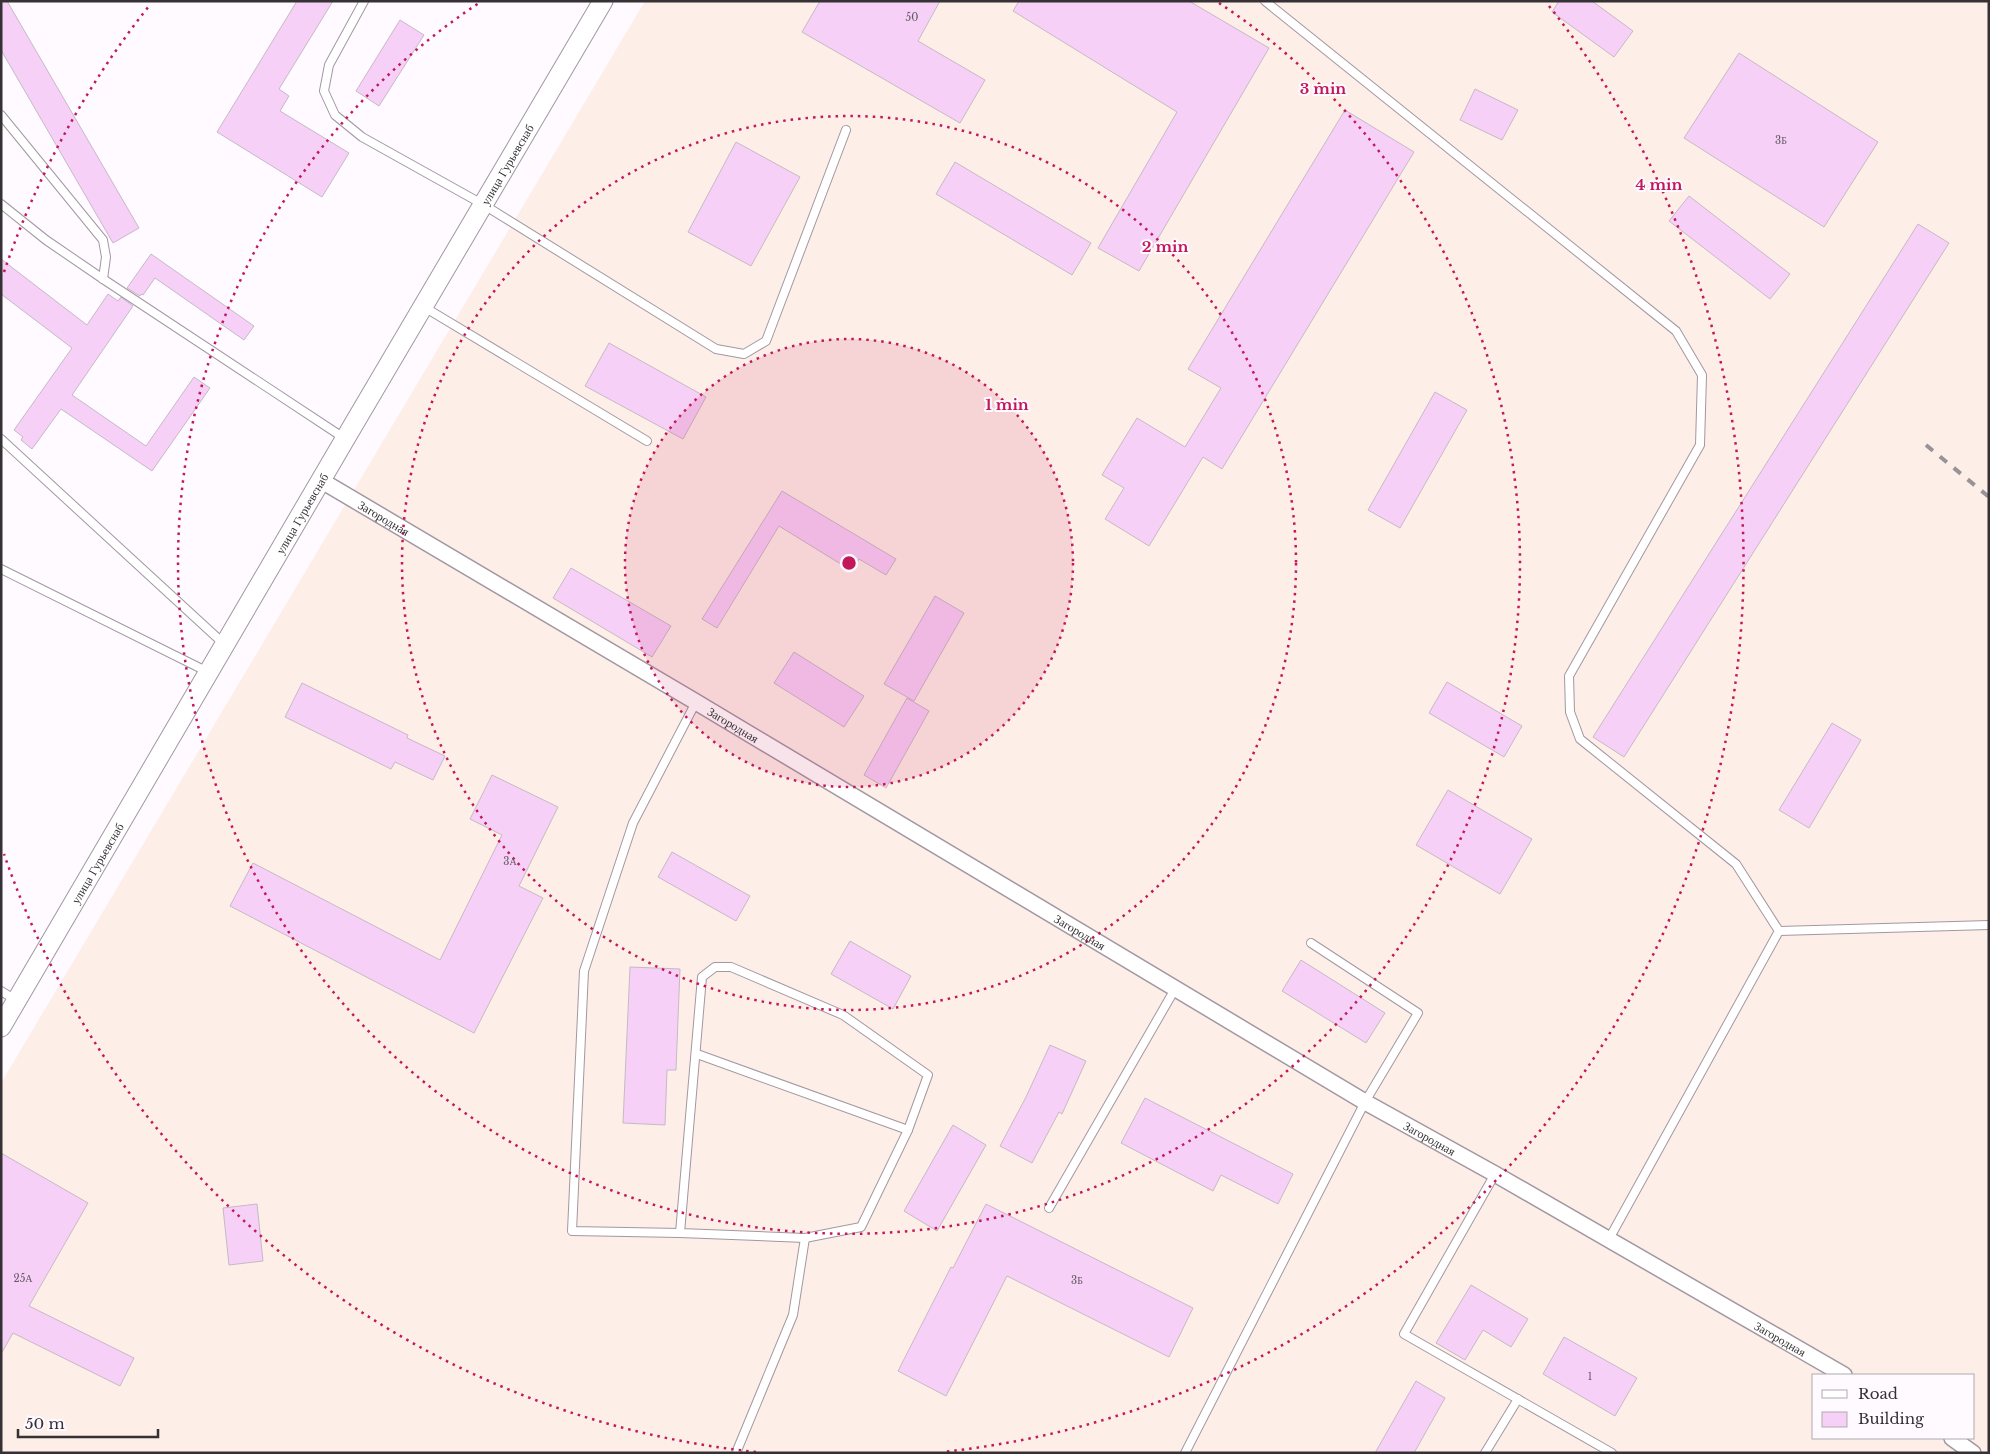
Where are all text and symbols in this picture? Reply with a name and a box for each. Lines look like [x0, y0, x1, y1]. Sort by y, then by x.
house number: 50 [906, 11, 918, 24]
text: 3 min [1300, 79, 1346, 98]
street label: улица Гурьевснаб [477, 121, 536, 207]
house number: 3Б [1775, 134, 1787, 147]
text: 4 min [1636, 175, 1683, 194]
text: 2 min [1142, 237, 1188, 256]
text: 1 min [985, 395, 1029, 414]
street label: улица Гурьевснаб [272, 470, 331, 557]
street label: Загородная [356, 497, 413, 539]
centre of rings [840, 554, 858, 572]
street label: Загородная [705, 703, 762, 746]
street label: улица Гурьевснаб [67, 820, 126, 906]
house number: 3А [503, 855, 517, 868]
street label: Загородная [1052, 911, 1109, 953]
street label: Загородная [1401, 1118, 1459, 1159]
house number: 25А [13, 1272, 33, 1285]
house number: 3Б [1071, 1274, 1083, 1287]
street label: Загородная [1752, 1318, 1809, 1359]
house number: 1 [1588, 1370, 1592, 1383]
legend [1812, 1374, 1975, 1439]
text: Road [1858, 1384, 1898, 1403]
scale bar [18, 1406, 158, 1438]
text: Building [1858, 1409, 1925, 1428]
text: 50 m [25, 1414, 65, 1433]

